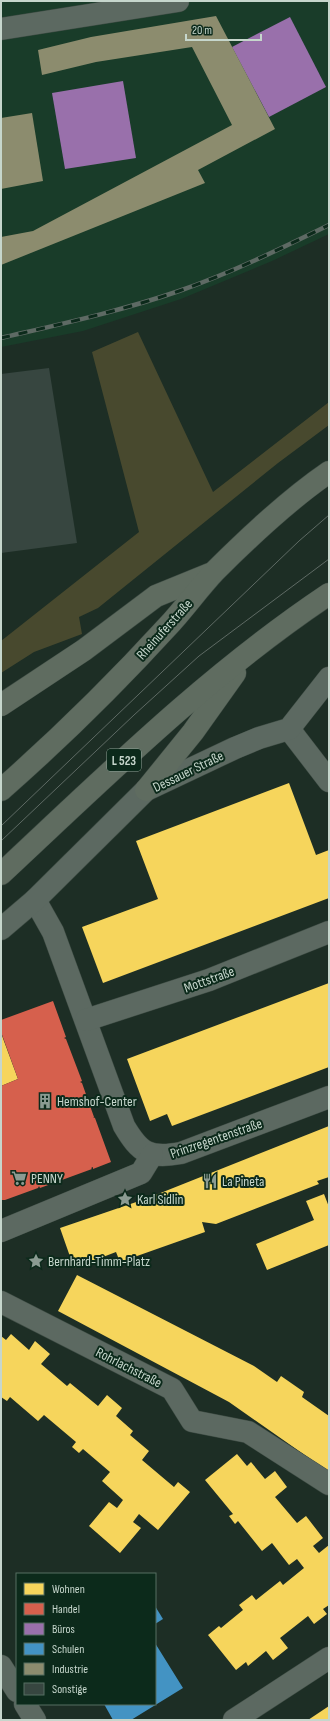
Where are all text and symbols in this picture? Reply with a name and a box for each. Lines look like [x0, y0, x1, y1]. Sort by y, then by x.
scale bar [186, 16, 261, 42]
text: 20 m [192, 23, 212, 38]
street label: Rheinuferstraße [133, 596, 196, 663]
street label: Dessauer Straße [150, 747, 226, 796]
road number: L 523 [107, 749, 141, 771]
street label: Mottstraße [182, 962, 237, 996]
building icon: Hemshof-Center [36, 1092, 54, 1110]
place label: Hemshof-Center [57, 1093, 137, 1110]
street label: Prinzregentenstraße [168, 1115, 264, 1162]
supermarket icon: PENNY [10, 1169, 28, 1187]
place label: PENNY [31, 1170, 63, 1187]
restaurant icon: La Pineta [201, 1172, 219, 1190]
place label: La Pineta [222, 1173, 264, 1190]
place icon: Karl Sidlin [116, 1190, 134, 1208]
place label: Karl Sidlin [137, 1191, 183, 1208]
place icon: Bernhard-Timm-Platz [27, 1252, 45, 1270]
place label: Bernhard-Timm-Platz [48, 1253, 150, 1270]
street label: Rohrlachstraße [93, 1344, 165, 1391]
legend [16, 1573, 156, 1705]
text: Wohnen [52, 1582, 85, 1597]
text: Handel [52, 1602, 80, 1617]
text: Büros [52, 1622, 75, 1637]
text: Schulen [52, 1642, 84, 1657]
text: Industrie [52, 1662, 88, 1677]
text: Sonstige [52, 1682, 87, 1697]

